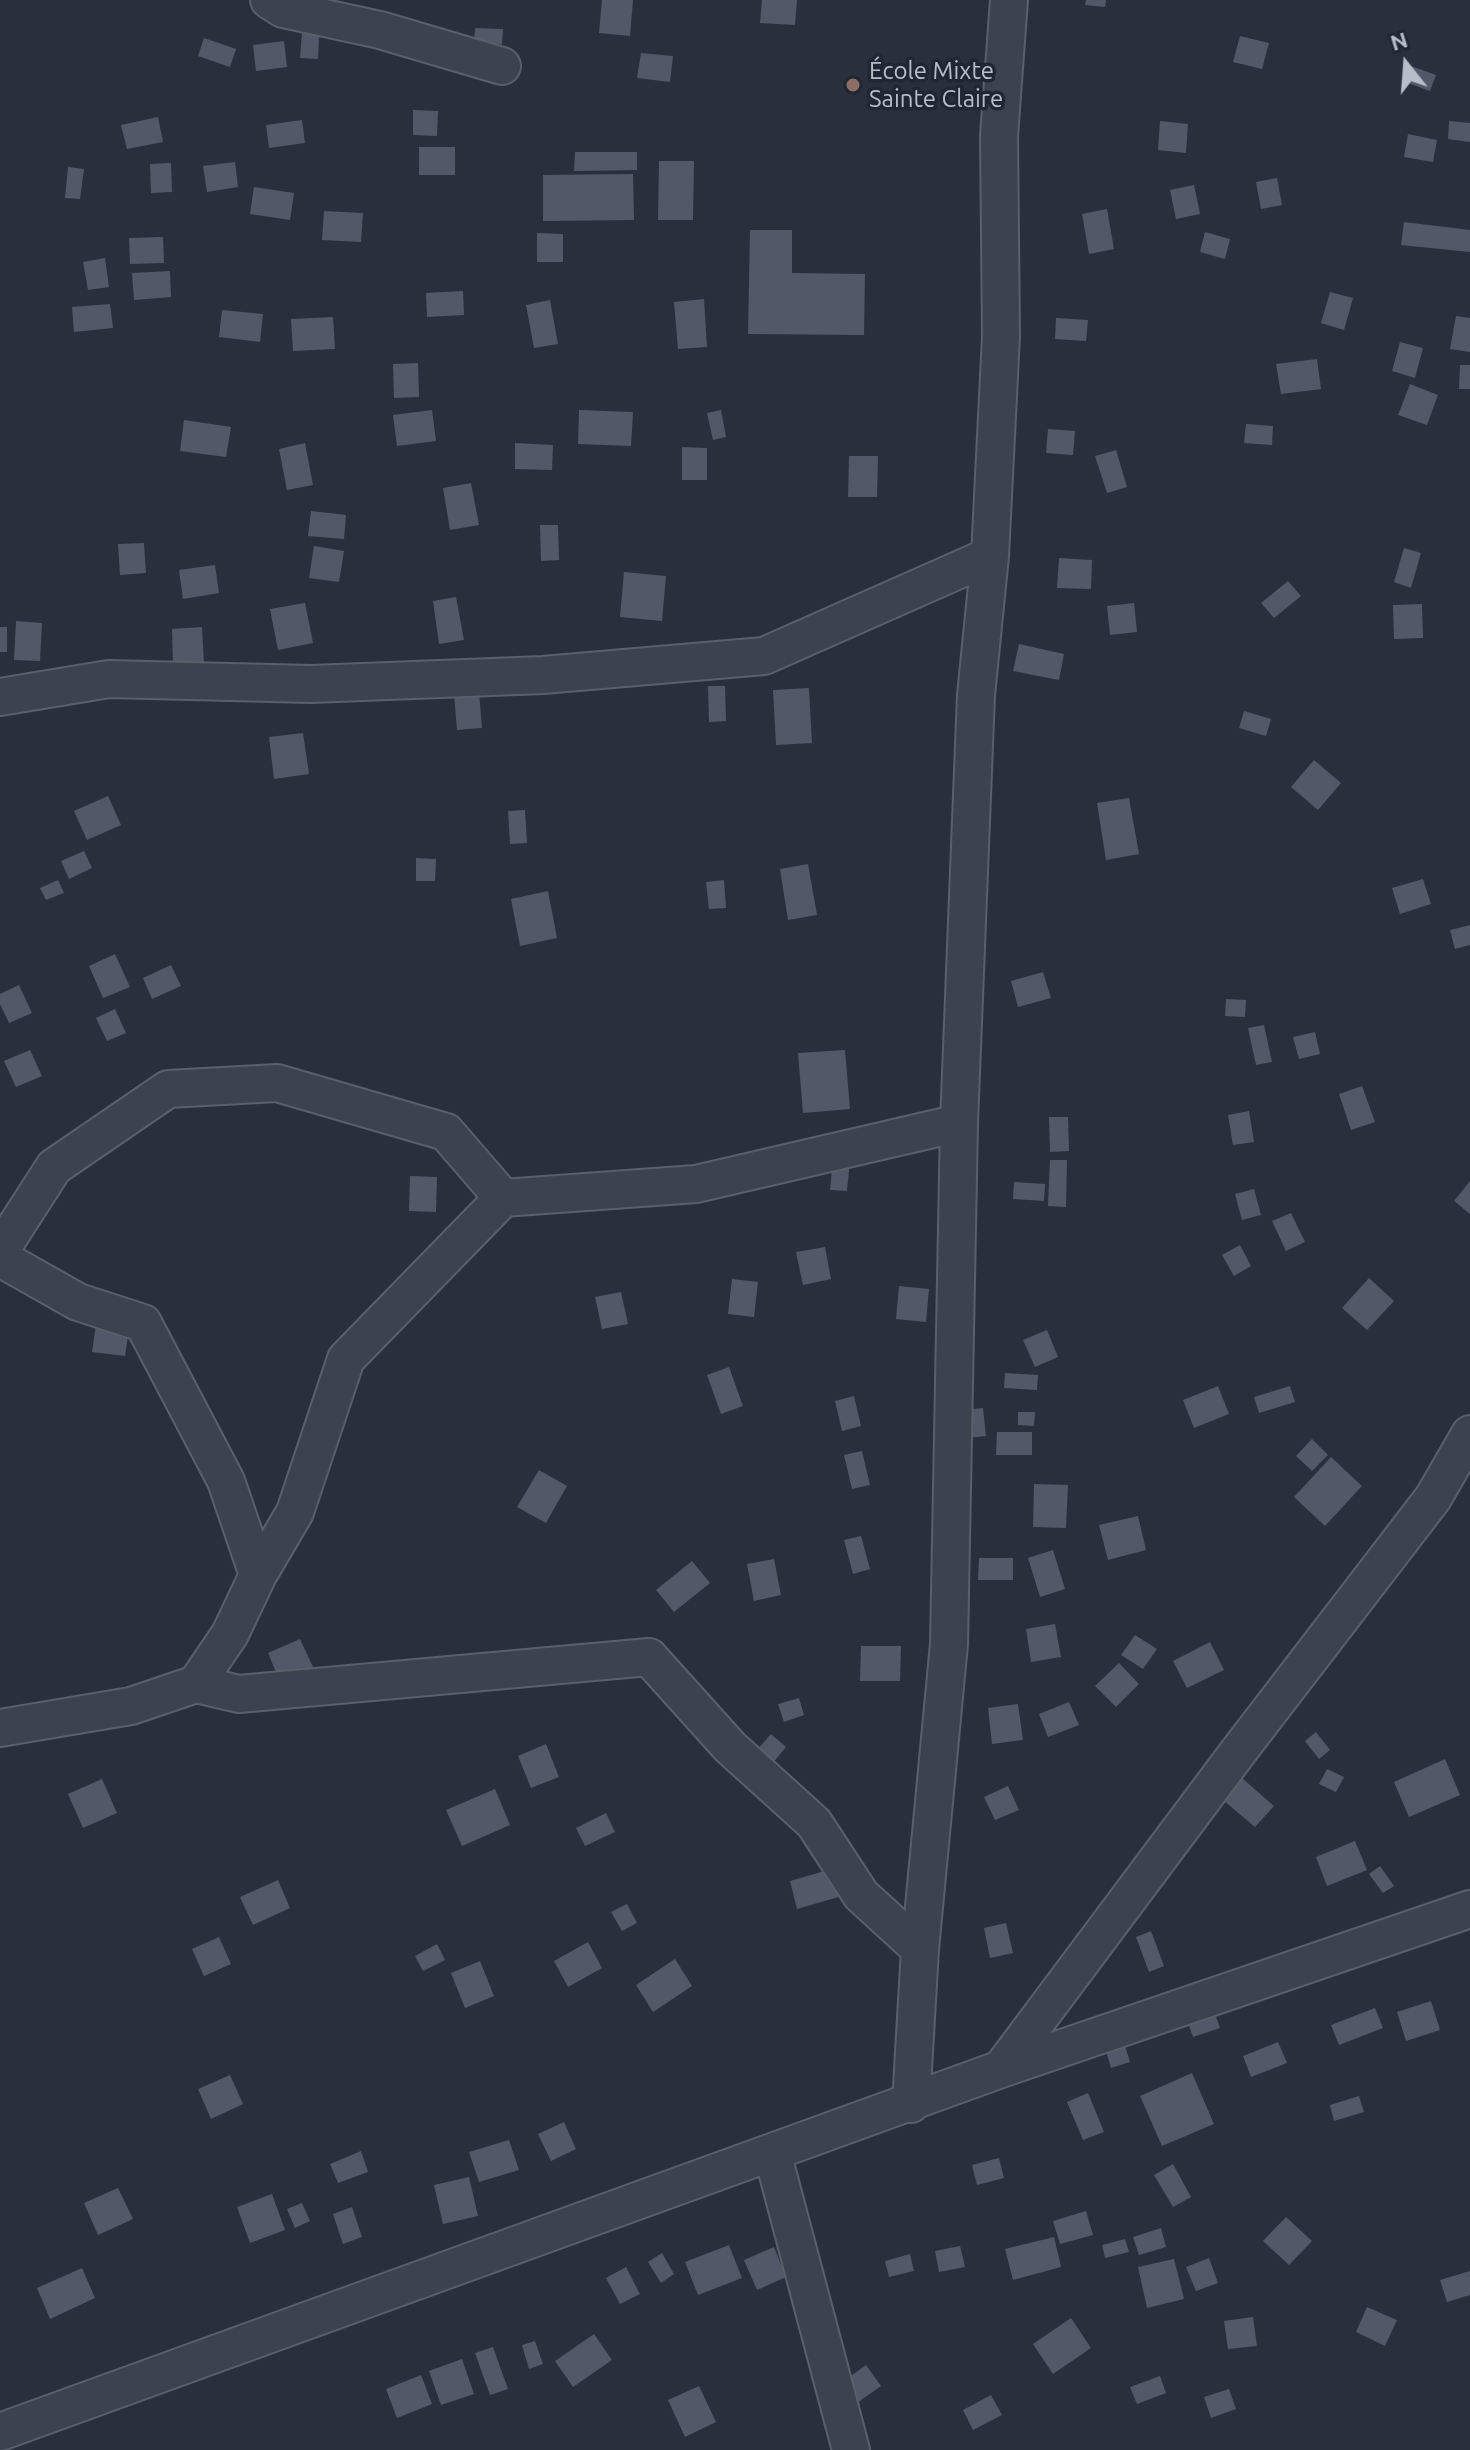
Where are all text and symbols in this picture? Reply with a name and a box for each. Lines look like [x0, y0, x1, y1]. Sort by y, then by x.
north arrow [1366, 24, 1446, 104]
text: N [1387, 26, 1410, 55]
place label: École Mixte Sainte Claire [869, 57, 1003, 113]
marker: École Mixte Sainte Claire [844, 76, 862, 94]

